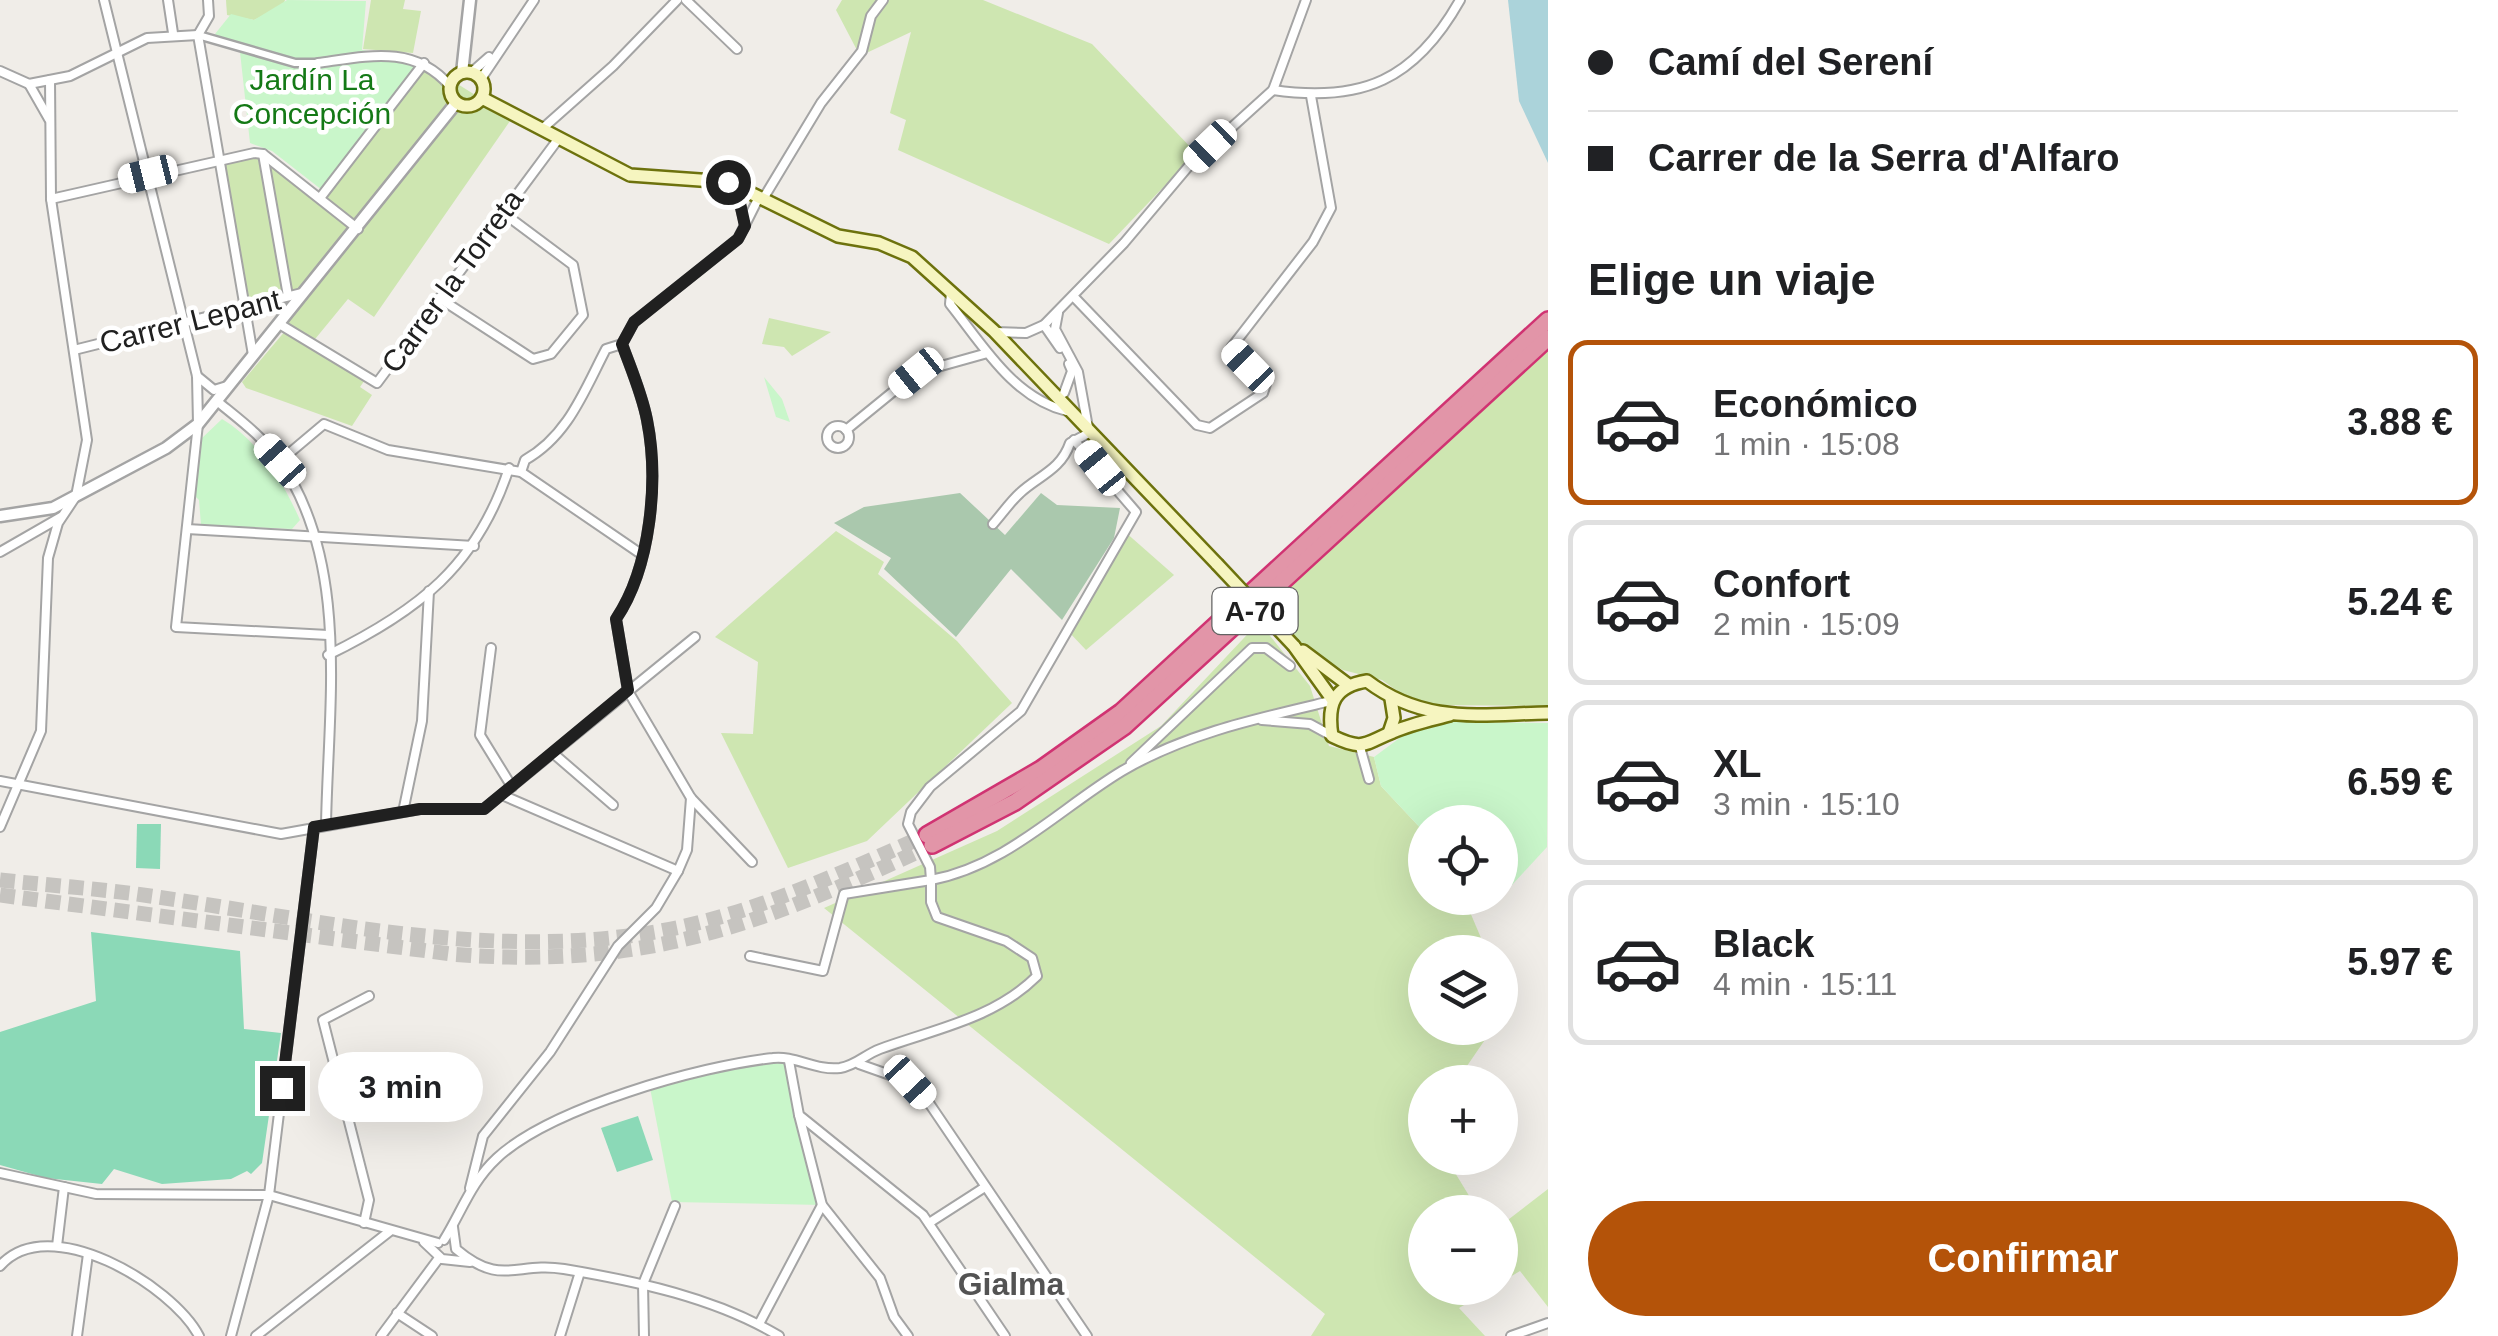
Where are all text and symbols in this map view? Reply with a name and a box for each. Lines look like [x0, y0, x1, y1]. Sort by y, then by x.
text: Camí del Serení [1648, 41, 1933, 83]
park label: Jardín La Concepción [233, 63, 391, 130]
car [1178, 114, 1242, 178]
text: Carrer de la Serra d'Alfaro [1648, 137, 2120, 179]
car [115, 152, 181, 196]
route start [706, 160, 751, 205]
street label: Carrer la Torreta [375, 183, 530, 379]
text: Elige un viaje [1588, 254, 1876, 305]
street label: Carrer Lepant [96, 282, 284, 359]
car [1216, 334, 1280, 398]
car [883, 342, 949, 404]
icon: car [1593, 378, 1683, 468]
text: Económico [1713, 383, 1918, 425]
text: 3.88 € [2347, 401, 2453, 443]
text: 1 min · 15:08 [1713, 426, 1900, 462]
car [249, 429, 311, 493]
car [1069, 435, 1131, 501]
icon: car [1593, 558, 1683, 648]
text: Confort [1713, 563, 1850, 605]
text: 5.24 € [2347, 581, 2453, 623]
road number: A-70 [1212, 588, 1298, 634]
text: 2 min · 15:09 [1713, 606, 1900, 642]
icon: car [1593, 738, 1683, 828]
text: XL [1713, 743, 1762, 785]
text: 6.59 € [2347, 761, 2453, 803]
text: 3 min · 15:10 [1713, 786, 1900, 822]
map controls [1408, 805, 1518, 1305]
button: locate [1408, 805, 1518, 915]
icon: car [1593, 918, 1683, 1008]
text: Black [1713, 923, 1814, 965]
button: layers [1408, 935, 1518, 1045]
text: 5.97 € [2347, 941, 2453, 983]
text: 4 min · 15:11 [1713, 966, 1897, 1002]
car [879, 1050, 941, 1114]
callout: 3 min [317, 1053, 482, 1123]
button: + [1408, 1065, 1518, 1175]
route end [260, 1066, 305, 1111]
text: 3 min [359, 1069, 442, 1105]
button: − [1408, 1195, 1518, 1305]
button: Confirmar [1588, 1201, 2458, 1316]
district label: Gialma [958, 1266, 1065, 1302]

